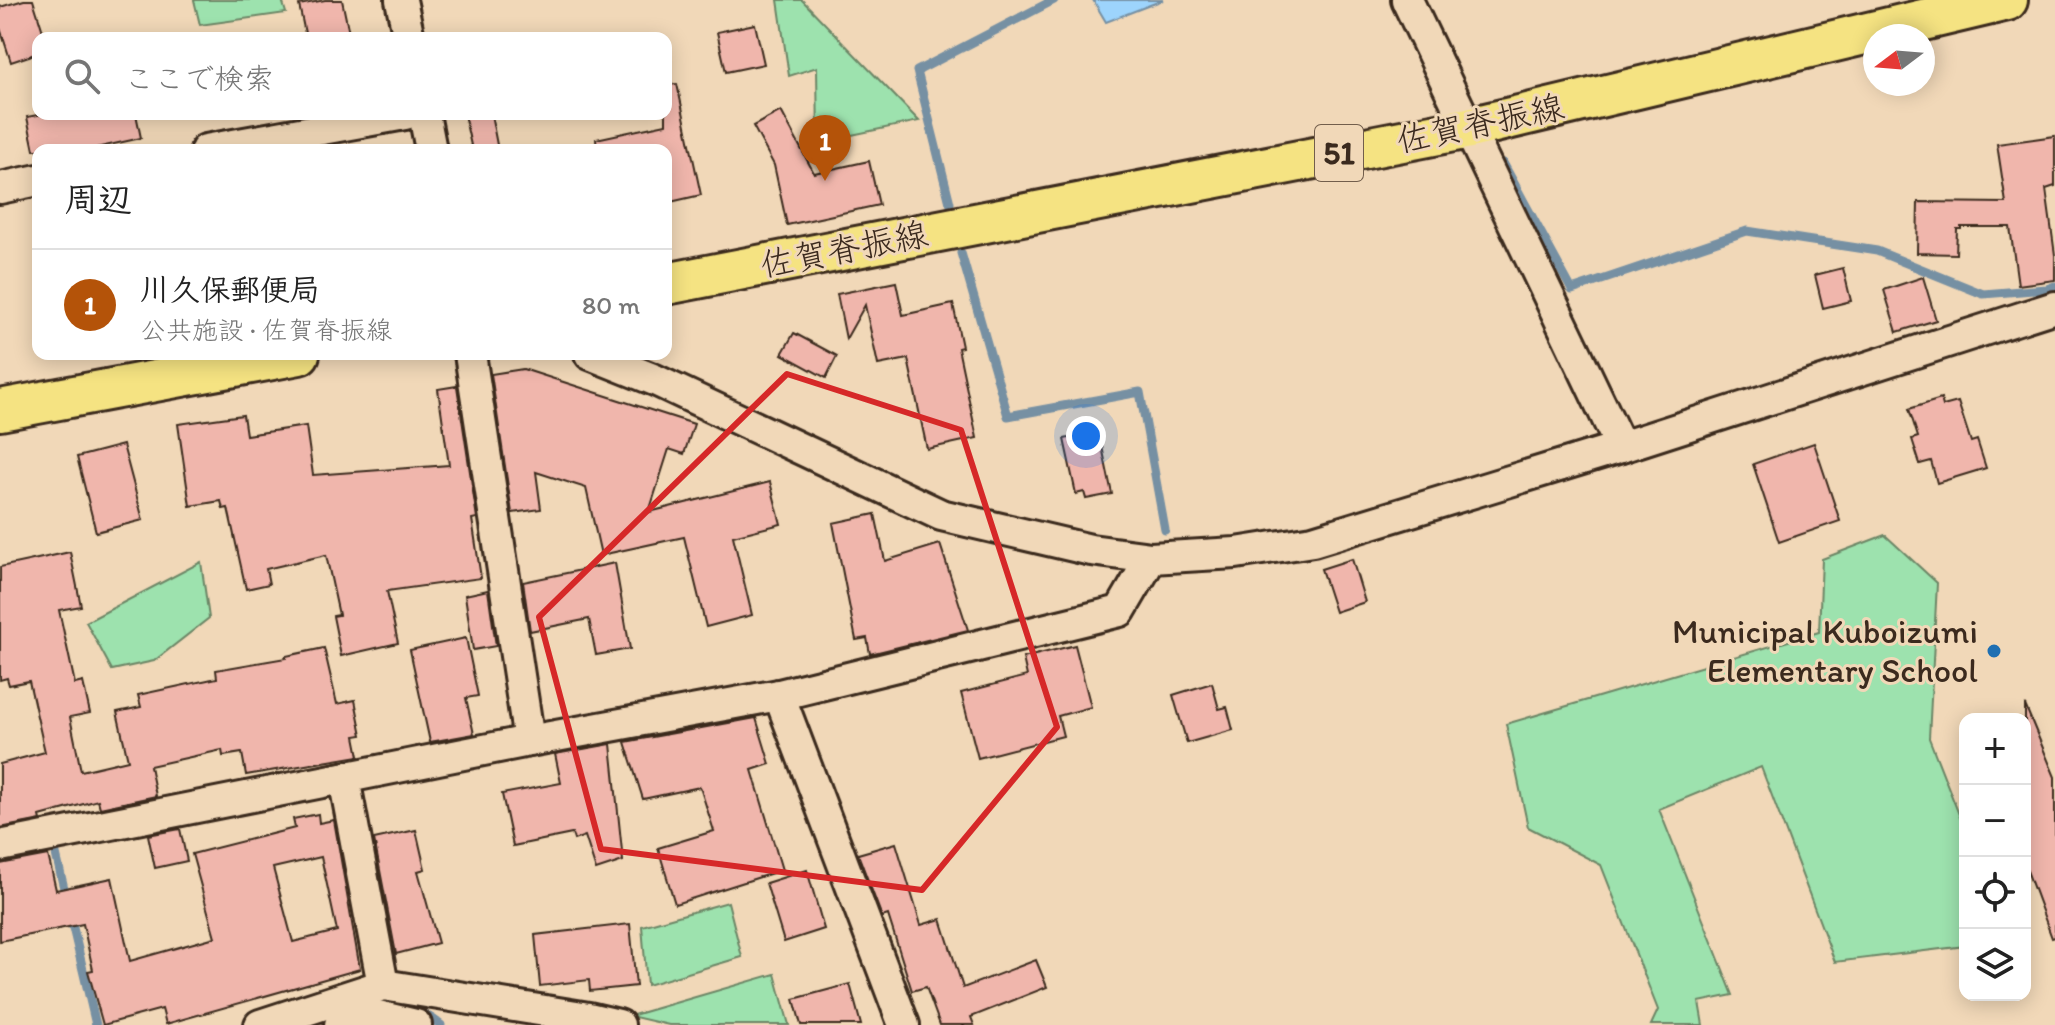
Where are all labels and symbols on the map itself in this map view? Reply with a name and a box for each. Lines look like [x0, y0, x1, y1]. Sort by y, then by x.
north arrow [1863, 24, 1935, 96]
street label: 佐賀脊振線 [1393, 86, 1568, 161]
pin: 1 [799, 115, 851, 181]
road number: 51 [1315, 125, 1363, 181]
street label: 佐賀脊振線 [757, 213, 931, 286]
your location [1066, 416, 1106, 456]
place label: Municipal Kuboizumi Elementary School [1672, 611, 1978, 691]
marker: Municipal Kuboizumi Elementary School [1985, 642, 2003, 660]

